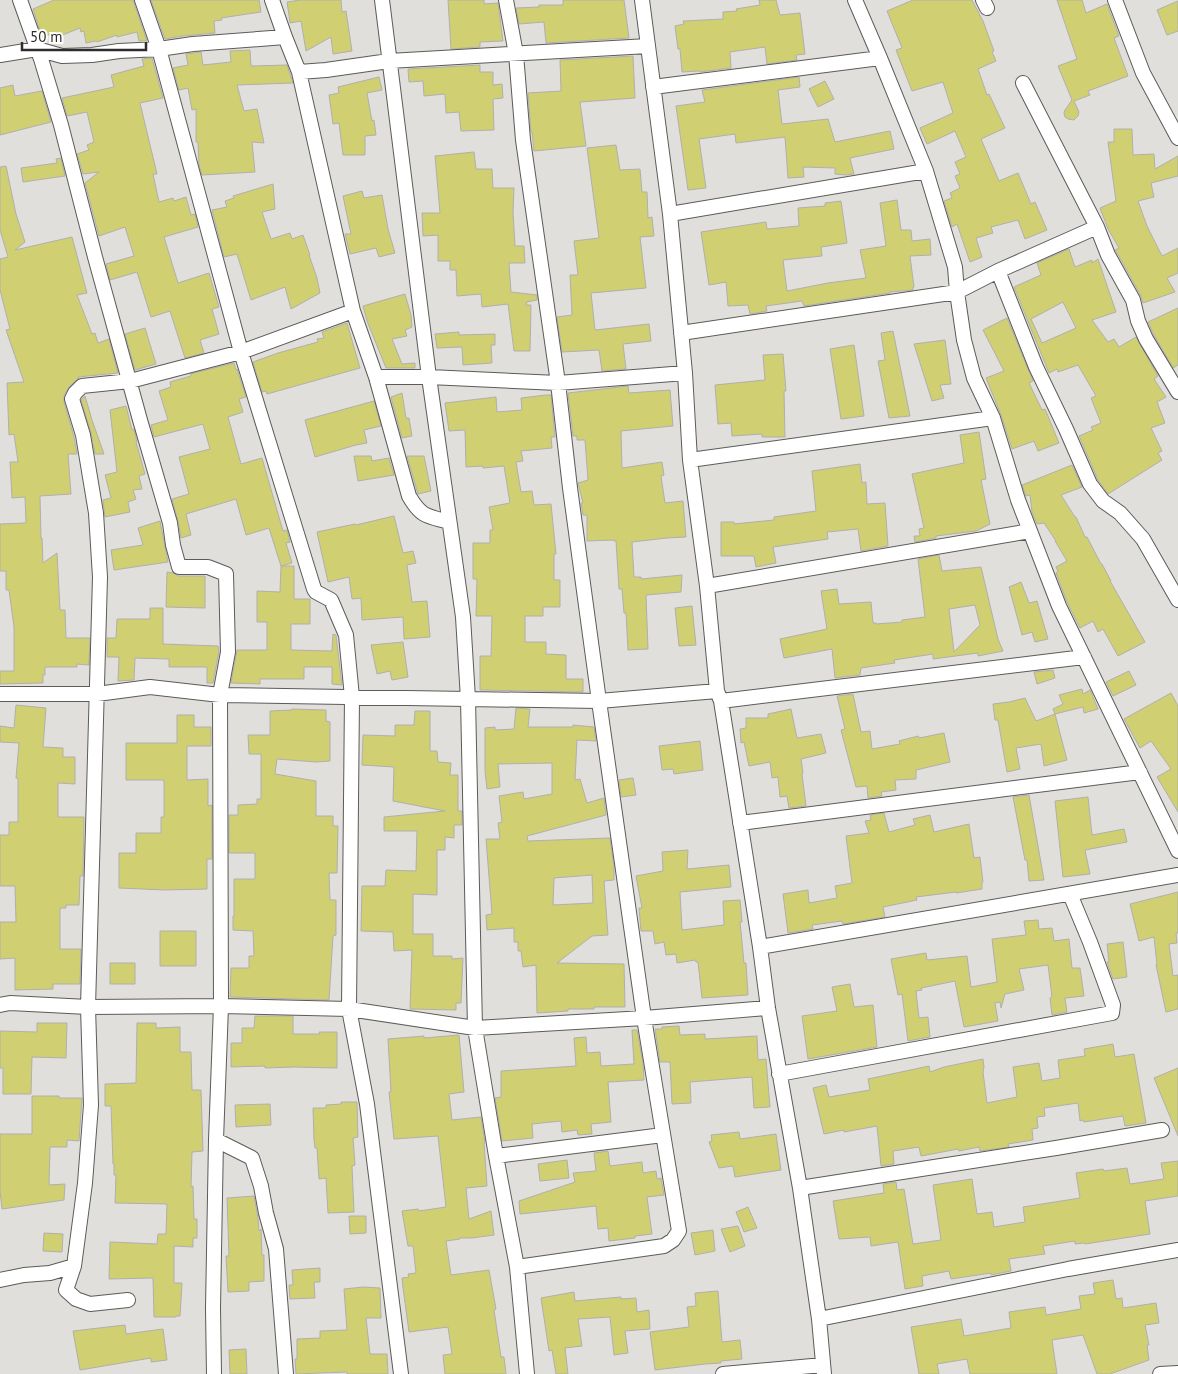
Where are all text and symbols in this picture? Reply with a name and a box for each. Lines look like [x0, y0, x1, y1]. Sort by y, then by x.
scale bar [22, 20, 146, 52]
text: 50 m [30, 27, 63, 46]

